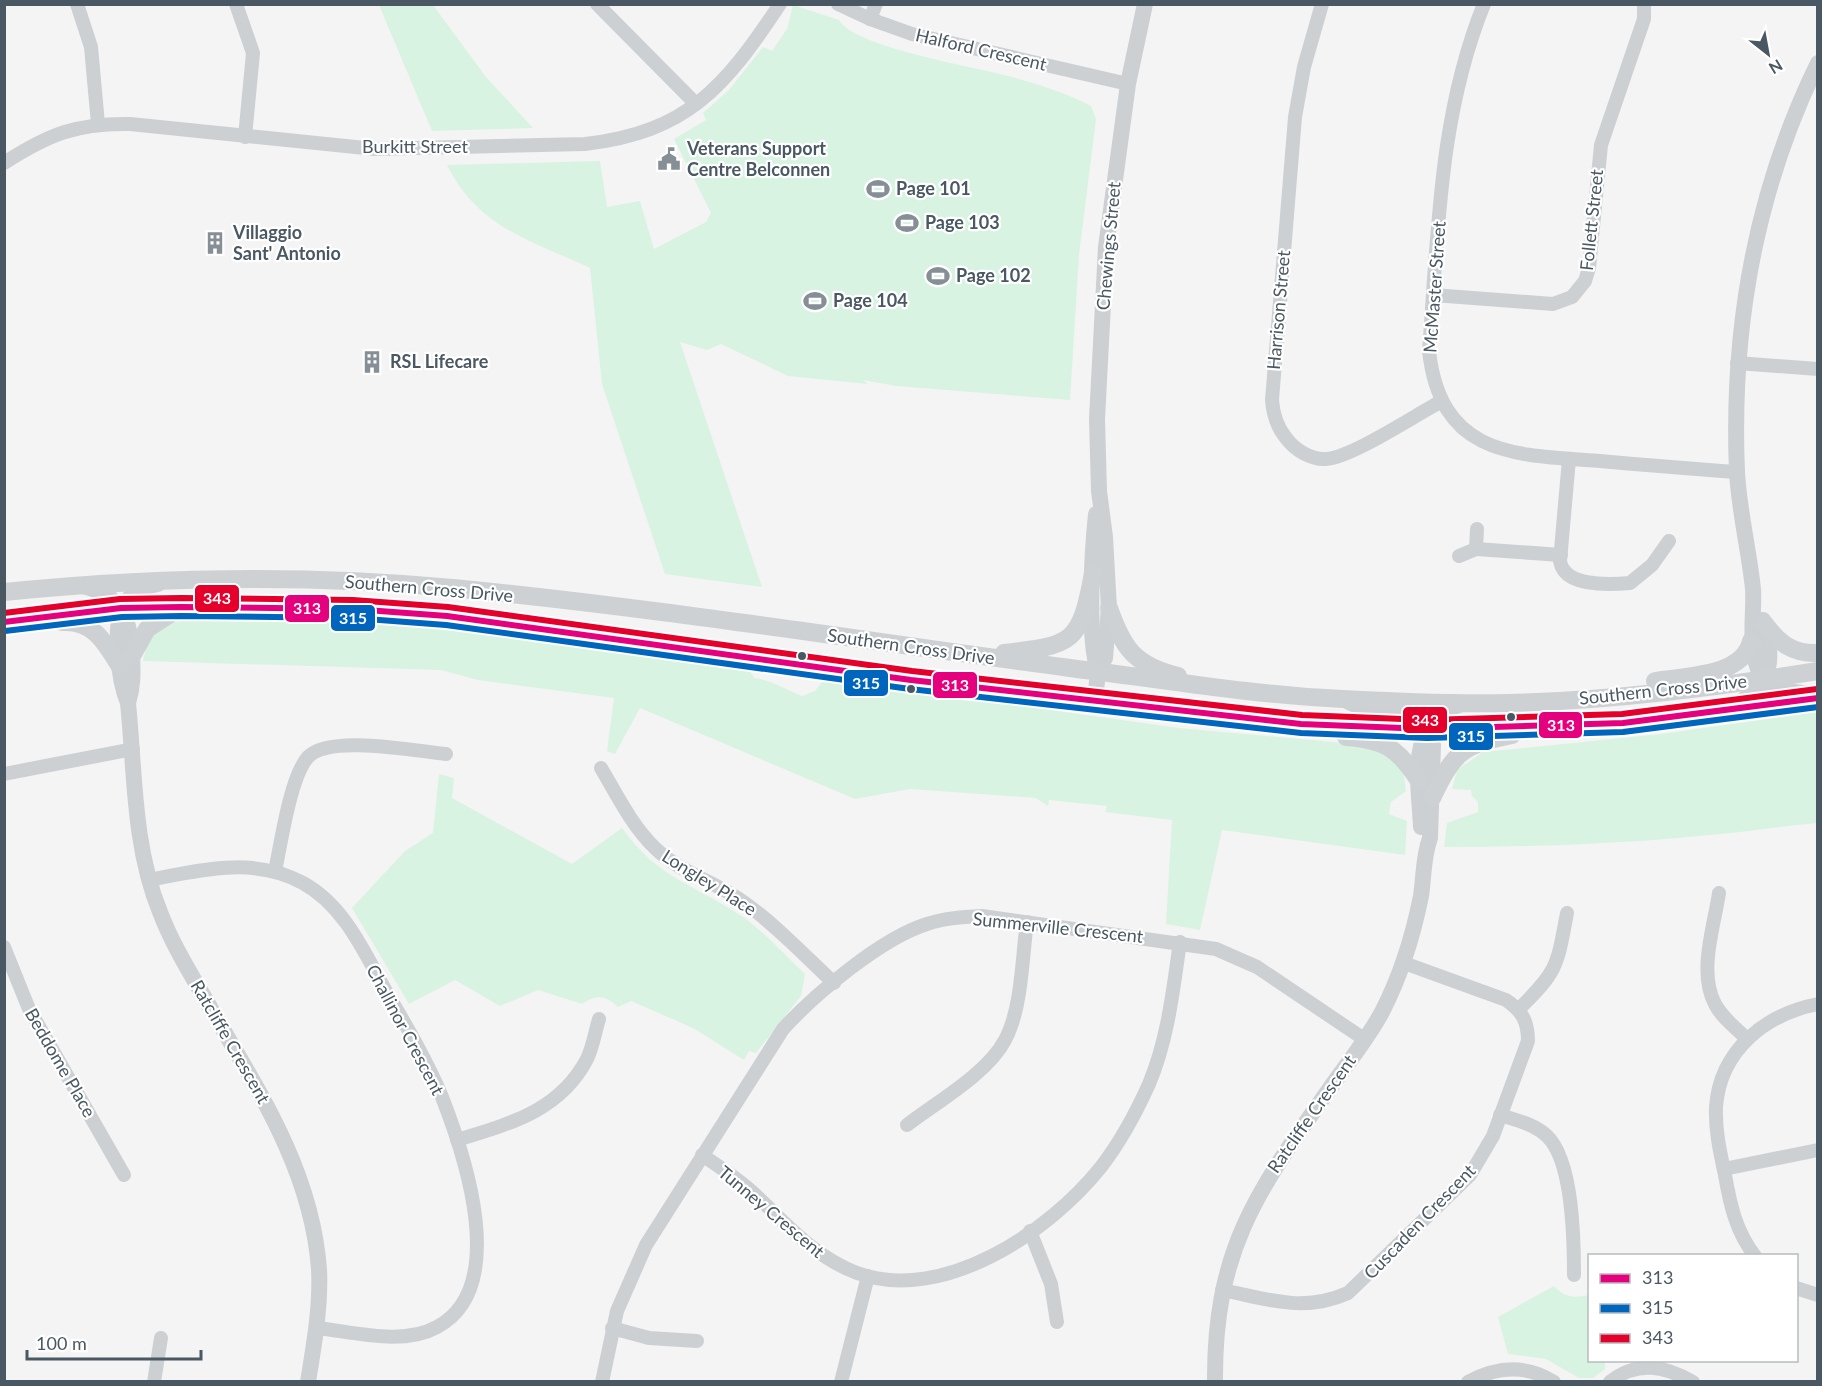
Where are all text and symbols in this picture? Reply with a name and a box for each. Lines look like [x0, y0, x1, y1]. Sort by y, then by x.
street label: Halford Crescent [914, 23, 1049, 75]
north arrow [1738, 24, 1798, 84]
text: N [1766, 56, 1786, 79]
street label: Burkitt Street [362, 135, 468, 157]
place label: Veterans Support Centre Belconnen [686, 137, 830, 180]
public building icon: Veterans Support Centre Belconnen [656, 146, 682, 172]
street label: Follett Street [1575, 168, 1607, 272]
sports icon: Page 101 [865, 176, 891, 202]
place label: Page 101 [896, 177, 971, 199]
street label: Chewings Street [1091, 180, 1125, 311]
sports icon: Page 103 [894, 210, 920, 236]
place label: Page 103 [925, 211, 1000, 233]
street label: McMaster Street [1418, 220, 1450, 354]
place label: Villaggio Sant' Antonio [232, 221, 341, 264]
building icon: Villaggio Sant' Antonio [202, 230, 228, 256]
street label: Harrison Street [1262, 249, 1294, 371]
sports icon: Page 102 [925, 263, 951, 289]
place label: Page 102 [956, 264, 1031, 286]
sports icon: Page 104 [802, 288, 828, 314]
place label: Page 104 [833, 289, 908, 311]
building icon: RSL Lifecare [359, 349, 385, 375]
place label: RSL Lifecare [390, 350, 489, 372]
street label: Southern Cross Drive [344, 570, 514, 606]
line badge: 343 [194, 584, 240, 613]
text: 343 [203, 588, 231, 607]
line badge: 313 [284, 594, 330, 623]
text: 313 [293, 598, 321, 617]
line badge: 315 [330, 604, 376, 632]
text: 315 [339, 608, 367, 627]
street label: Southern Cross Drive [826, 623, 996, 669]
unlabelled marker [796, 650, 808, 662]
line badge: 315 [843, 669, 889, 697]
street label: Southern Cross Drive [1578, 669, 1748, 709]
line badge: 313 [932, 671, 978, 699]
text: 315 [852, 673, 880, 692]
text: 313 [941, 675, 969, 694]
unlabelled marker [905, 683, 917, 695]
line badge: 343 [1402, 706, 1448, 734]
text: 343 [1411, 710, 1439, 729]
unlabelled marker [1505, 711, 1517, 723]
line badge: 313 [1538, 711, 1583, 739]
text: 313 [1547, 715, 1575, 734]
line badge: 315 [1448, 722, 1494, 751]
text: 315 [1457, 726, 1485, 745]
street label: Longley Place [658, 844, 761, 920]
street label: Summerville Crescent [972, 907, 1145, 947]
street label: Challinor Crescent [362, 961, 450, 1099]
street label: Ratcliffe Crescent [187, 976, 275, 1108]
street label: Beddome Place [21, 1004, 101, 1121]
street label: Ratcliffe Crescent [1262, 1050, 1360, 1177]
street label: Cuscaden Crescent [1359, 1159, 1480, 1283]
street label: Tunney Crescent [714, 1161, 829, 1262]
legend [1588, 1254, 1798, 1362]
text: 313 [1642, 1266, 1673, 1288]
text: 315 [1642, 1296, 1673, 1318]
scale bar [27, 1323, 201, 1361]
text: 343 [1642, 1326, 1673, 1348]
text: 100 m [36, 1332, 87, 1354]

